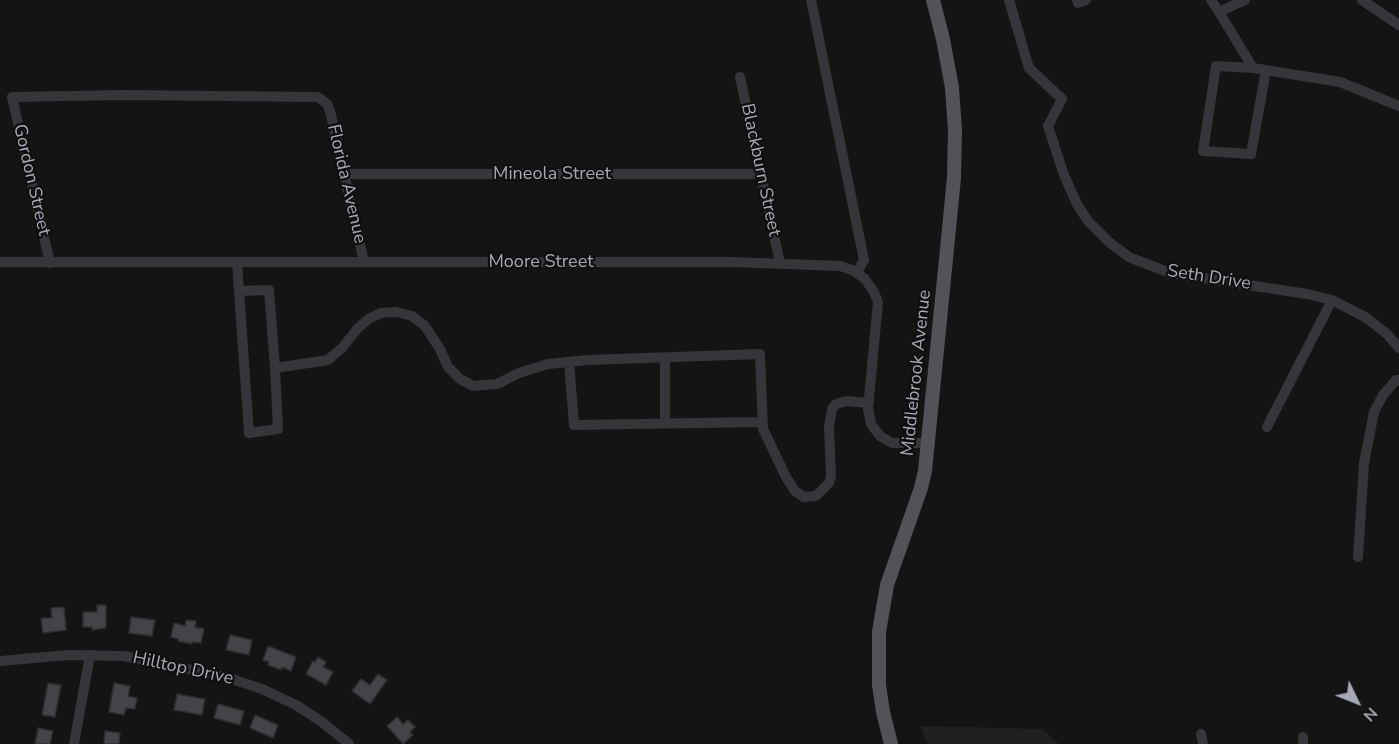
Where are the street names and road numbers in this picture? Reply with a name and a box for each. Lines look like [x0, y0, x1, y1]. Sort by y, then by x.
street label: Blackburn Street [735, 102, 785, 238]
street label: Gordon Street [8, 122, 54, 238]
street label: Florida Avenue [322, 122, 370, 246]
street label: Mineola Street [493, 164, 611, 186]
street label: Moore Street [488, 252, 594, 274]
street label: Seth Drive [1166, 261, 1252, 295]
street label: Middlebrook Avenue [898, 289, 936, 457]
street label: Hilltop Drive [131, 648, 235, 690]

